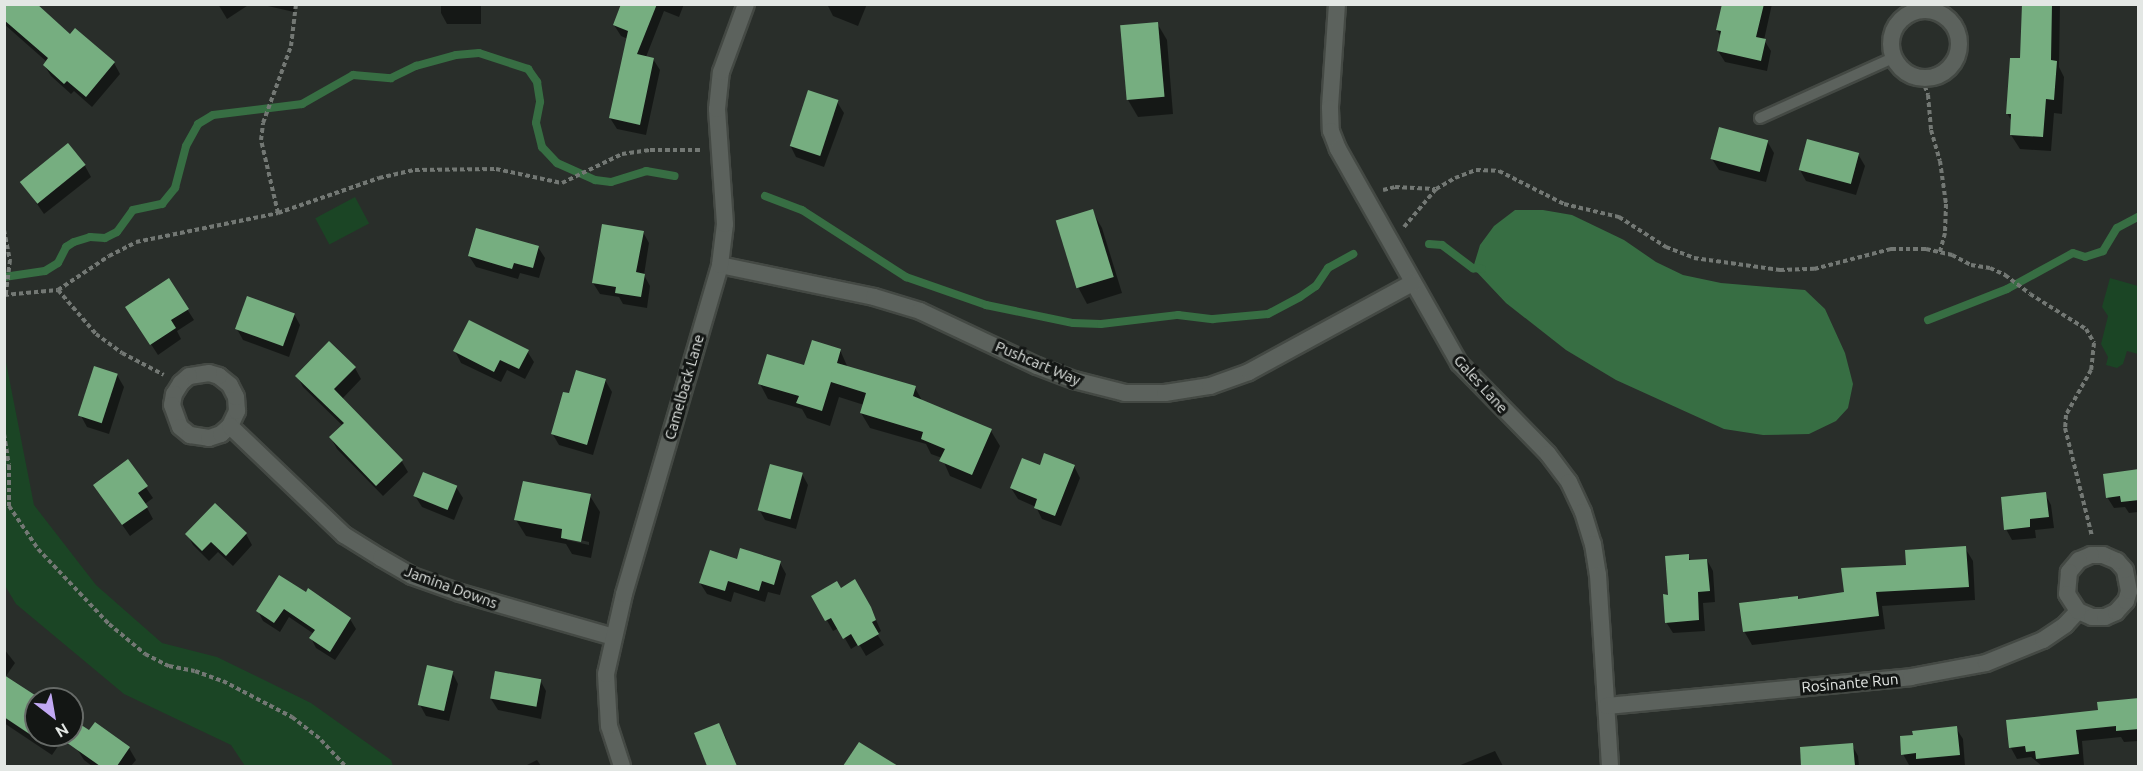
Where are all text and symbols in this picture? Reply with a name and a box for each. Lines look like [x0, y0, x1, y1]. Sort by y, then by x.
street label: Camelback Lane [660, 332, 708, 442]
street label: Pushcart Way [993, 337, 1083, 389]
street label: Gales Lane [1450, 351, 1512, 417]
street label: Jamina Downs [402, 562, 500, 612]
street label: Rosinante Run [1801, 670, 1899, 696]
north arrow [24, 687, 84, 747]
text: N [52, 720, 72, 742]

